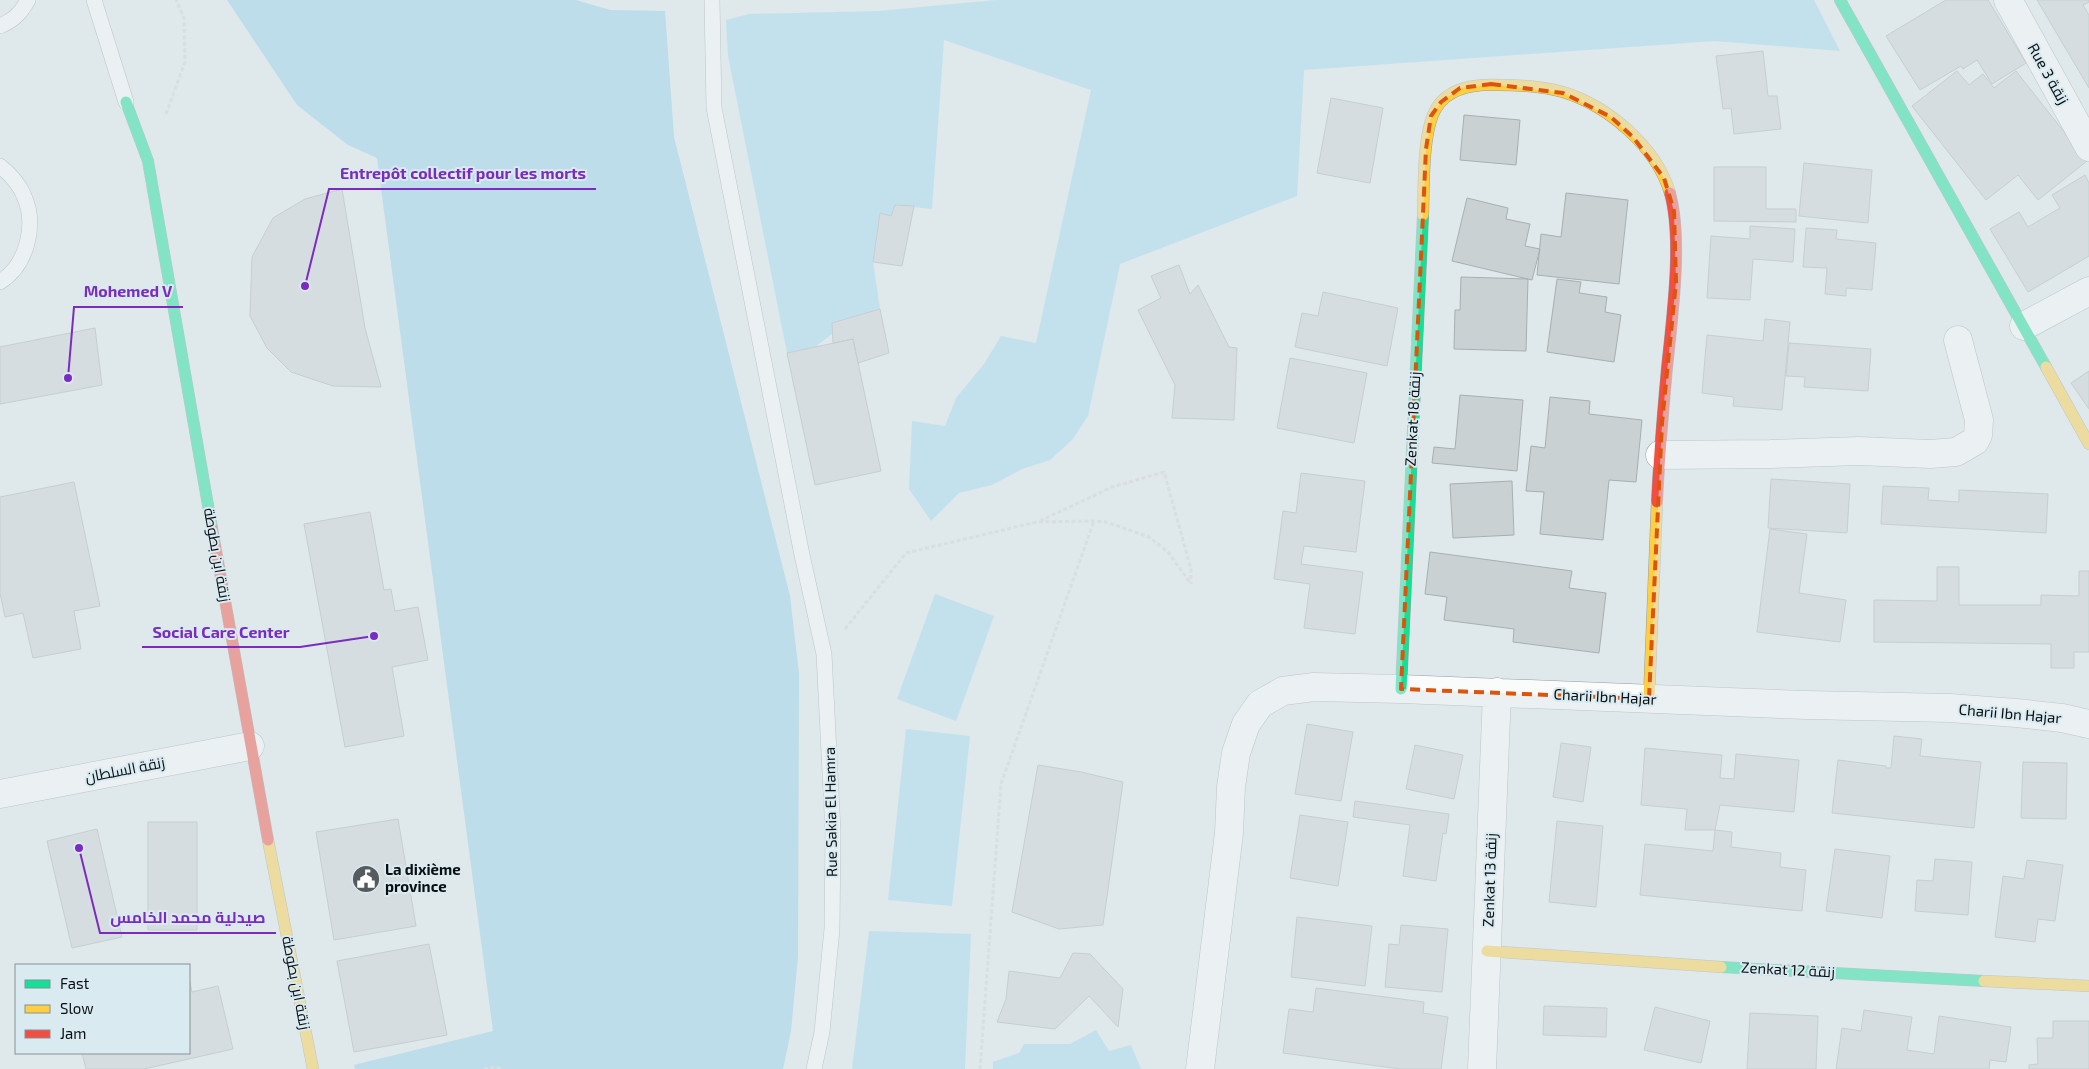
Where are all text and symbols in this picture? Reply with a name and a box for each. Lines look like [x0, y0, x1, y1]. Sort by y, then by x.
street label: Rue 3 زنقة [2024, 40, 2073, 108]
callout: Entrepôt collectif pour les morts [329, 158, 596, 189]
text: Entrepôt collectif pour les morts [340, 163, 586, 182]
callout: Mohemed V [74, 276, 183, 307]
text: Mohemed V [84, 281, 173, 300]
street label: Zenkat 18 زنقة [1401, 371, 1424, 467]
street label: زنقة ابن بطوطة [199, 506, 235, 604]
callout: Social Care Center [142, 616, 300, 647]
text: Social Care Center [152, 622, 290, 641]
street label: Charii Ibn Hajar [1553, 684, 1657, 709]
street label: Charii Ibn Hajar [1958, 700, 2062, 727]
street label: Rue Sakia El Hamra [820, 747, 840, 877]
street label: زنقة السلطان [83, 752, 167, 788]
street label: Zenkat 13 زنقة [1478, 833, 1501, 927]
place label: La dixième province [385, 860, 461, 895]
public building icon: La dixième province [351, 864, 381, 894]
callout: صيدلية محمد الخامس [100, 902, 276, 933]
text: صيدلية محمد الخامس [110, 907, 266, 927]
street label: زنقة ابن بطوطة [277, 934, 315, 1032]
street label: Zenkat 12 زنقة [1741, 958, 1836, 981]
legend [15, 964, 190, 1054]
text: Fast [60, 974, 90, 992]
text: Slow [60, 999, 94, 1017]
text: Jam [60, 1024, 86, 1042]

